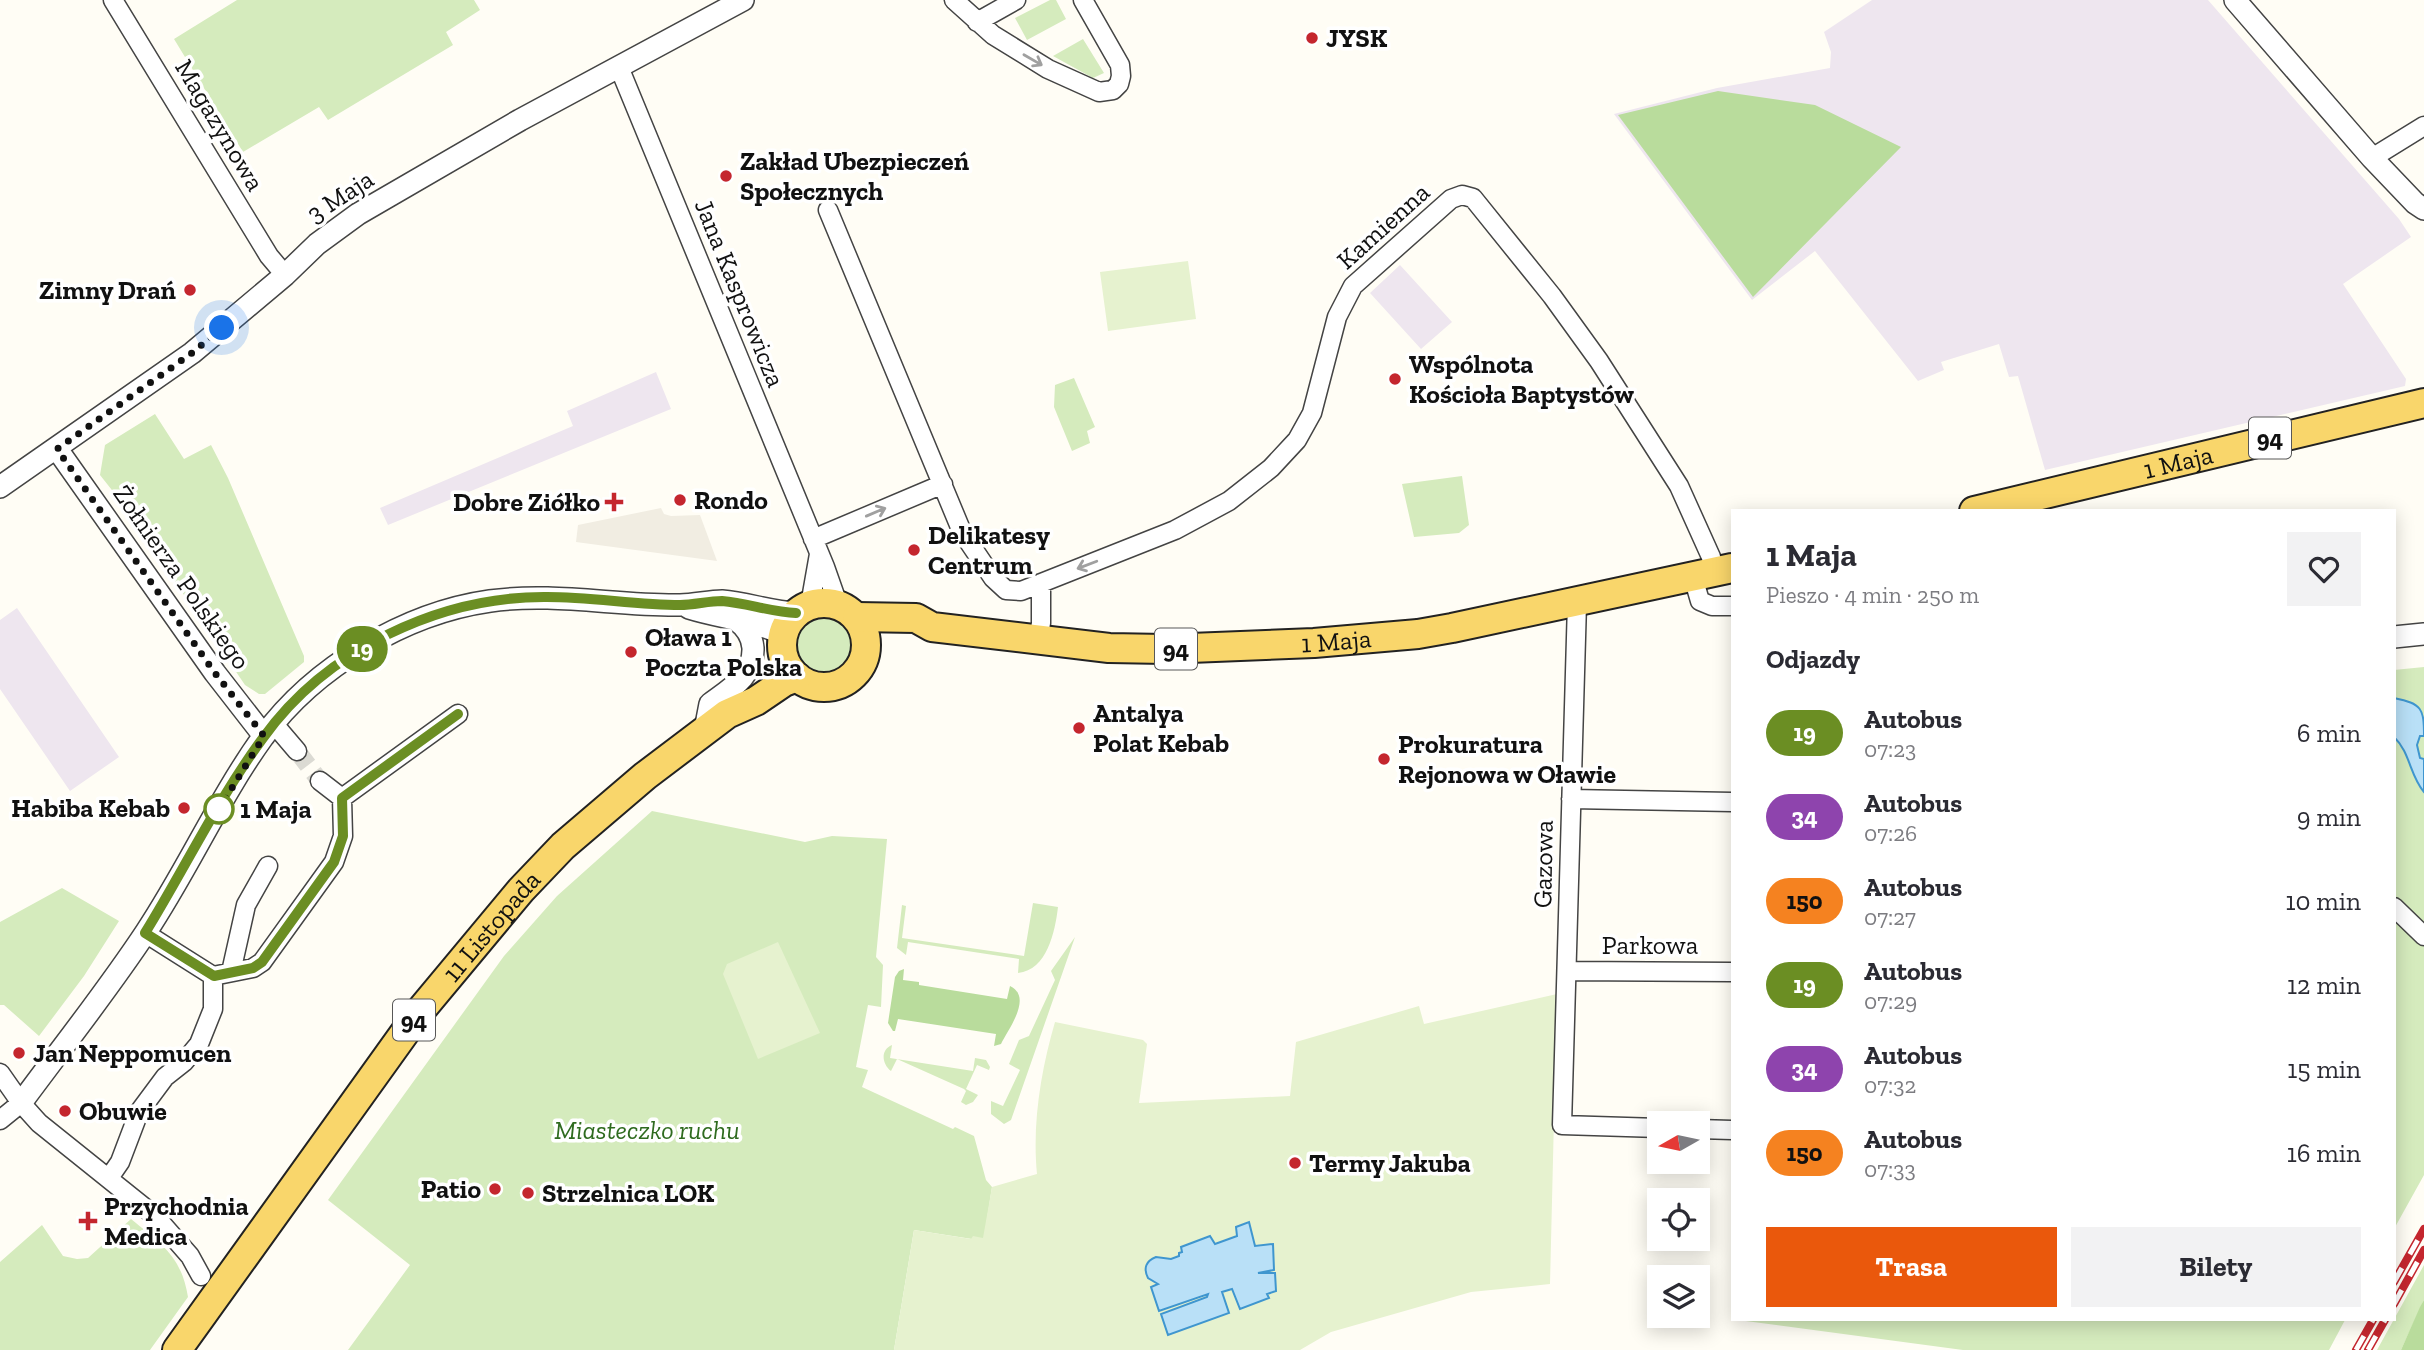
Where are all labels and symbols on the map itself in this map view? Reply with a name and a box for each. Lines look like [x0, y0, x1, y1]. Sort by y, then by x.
place label: JYSK [1326, 22, 1388, 54]
marker: JYSK [1304, 30, 1320, 46]
street label: Magazynowa [168, 53, 272, 197]
one-way arrow [1022, 54, 1043, 67]
place label: Zakład Ubezpieczeń Społecznych [740, 145, 970, 207]
street label: 3 Maja [301, 162, 380, 229]
marker: Zakład Ubezpieczeń Społecznych [718, 168, 734, 184]
street label: Kamienna [1330, 176, 1436, 276]
street label: Jana Kasprowicza [688, 194, 792, 392]
place label: Zimny Drań [39, 274, 177, 306]
marker: Zimny Drań [182, 282, 198, 298]
your location [204, 310, 239, 345]
place label: Wspólnota Kościoła Baptystów [1409, 348, 1634, 410]
marker: Wspólnota Kościoła Baptystów [1387, 371, 1403, 387]
road number: 94 [2249, 418, 2291, 458]
street label: 1 Maja [2140, 438, 2217, 486]
street label: Żołnierza Polskiego [106, 479, 258, 675]
place label: Rondo [694, 484, 768, 516]
place label: Dobre Ziółko [453, 486, 600, 518]
marker: Rondo [672, 492, 688, 508]
marker: Dobre Ziółko [606, 494, 622, 510]
one-way arrow [865, 505, 886, 518]
place label: Delikatesy Centrum [928, 519, 1050, 581]
marker: Delikatesy Centrum [906, 542, 922, 558]
one-way arrow [1076, 560, 1098, 572]
place label: Oława 1 Poczta Polska [645, 621, 802, 683]
street label: 1 Maja [1300, 622, 1373, 660]
line badge: 19 [330, 626, 394, 672]
road number: 94 [1155, 628, 1197, 670]
marker: Oława 1 Poczta Polska [623, 644, 639, 660]
place label: Antalya Polat Kebab [1093, 697, 1229, 759]
marker: Antalya Polat Kebab [1071, 720, 1087, 736]
place label: Prokuratura Rejonowa w Oławie [1398, 728, 1616, 790]
marker: Prokuratura Rejonowa w Oławie [1376, 751, 1392, 767]
place label: Habiba Kebab [11, 792, 170, 824]
place label: 1 Maja [240, 793, 312, 825]
marker: 1 Maja [204, 794, 234, 824]
marker: Habiba Kebab [176, 800, 192, 816]
street label: Gazowa [1526, 819, 1560, 908]
street label: 11 Listopada [435, 863, 547, 988]
street label: Parkowa [1602, 929, 1699, 961]
road number: 94 [393, 1000, 435, 1040]
place label: Jan Neppomucen [33, 1037, 232, 1069]
marker: Jan Neppomucen [11, 1045, 27, 1061]
place label: Obuwie [79, 1095, 167, 1127]
marker: Obuwie [57, 1103, 73, 1119]
north arrow [1647, 1111, 1710, 1174]
park label: Miasteczko ruchu [554, 1114, 740, 1146]
place label: Termy Jakuba [1309, 1147, 1471, 1179]
marker: Termy Jakuba [1287, 1155, 1303, 1171]
place label: Patio [421, 1173, 481, 1205]
place label: Strzelnica LOK [542, 1177, 715, 1209]
marker: Patio [487, 1181, 503, 1197]
marker: Strzelnica LOK [520, 1185, 536, 1201]
place label: Przychodnia Medica [104, 1190, 249, 1252]
marker: Przychodnia Medica [78, 1211, 98, 1231]

